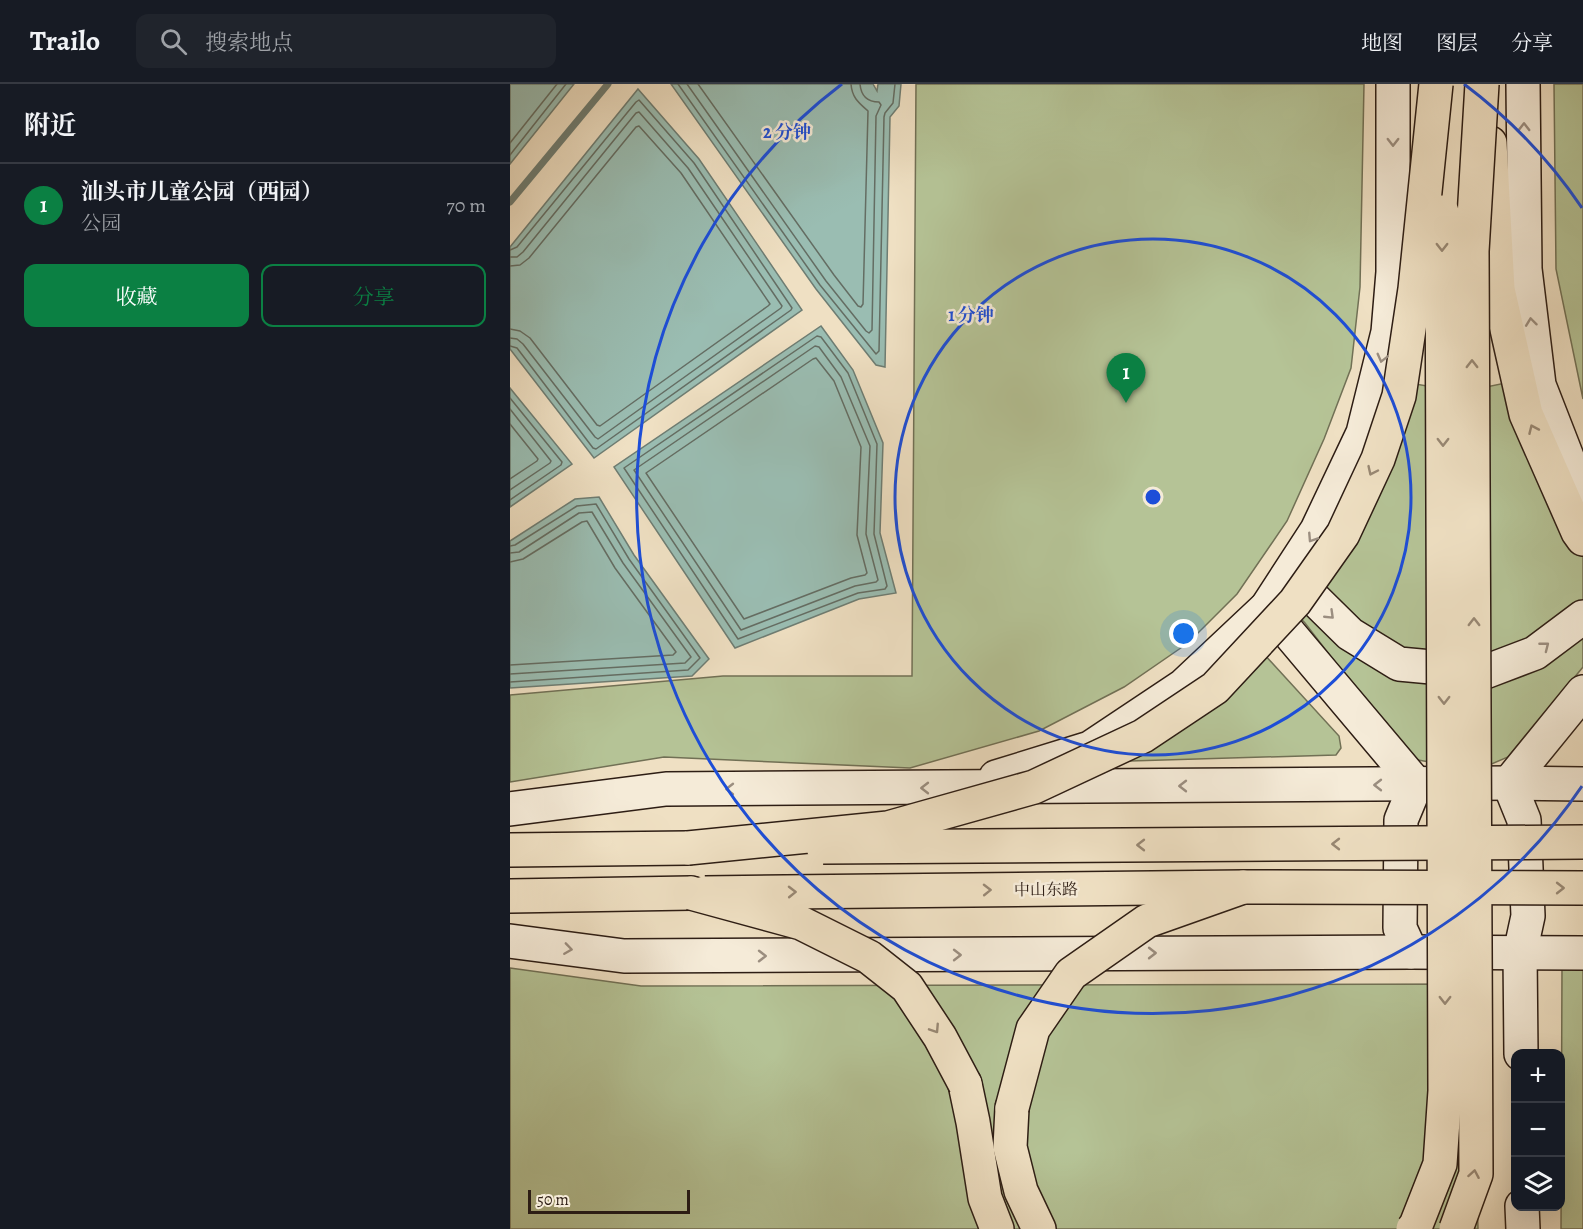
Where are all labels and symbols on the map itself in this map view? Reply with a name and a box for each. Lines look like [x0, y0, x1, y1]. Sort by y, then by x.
text: 2 分钟 [763, 120, 811, 144]
one-way arrow [1518, 123, 1530, 132]
one-way arrow [1387, 138, 1399, 147]
one-way arrow [1436, 243, 1448, 252]
text: 1 分钟 [948, 303, 994, 327]
one-way arrow [1526, 317, 1538, 327]
one-way arrow [1376, 352, 1389, 362]
pin: 1 [1106, 354, 1146, 403]
one-way arrow [1466, 359, 1478, 368]
one-way arrow [1528, 424, 1540, 435]
one-way arrow [1437, 438, 1449, 447]
one-way arrow [1367, 465, 1379, 476]
centre of rings [1143, 487, 1163, 507]
one-way arrow [1307, 532, 1319, 542]
one-way arrow [1323, 607, 1334, 618]
one-way arrow [1468, 617, 1480, 626]
your location [1169, 619, 1198, 648]
one-way arrow [1538, 642, 1549, 653]
one-way arrow [1437, 696, 1450, 705]
one-way arrow [1373, 778, 1382, 791]
one-way arrow [1178, 780, 1187, 792]
one-way arrow [920, 782, 929, 794]
one-way arrow [725, 783, 734, 795]
one-way arrow [1331, 838, 1340, 850]
one-way arrow [1136, 839, 1145, 851]
street label: 中山东路 [1014, 878, 1078, 902]
one-way arrow [1555, 882, 1564, 894]
one-way arrow [982, 884, 991, 896]
one-way arrow [787, 886, 796, 898]
one-way arrow [563, 942, 573, 954]
one-way arrow [1148, 947, 1157, 960]
one-way arrow [953, 948, 962, 961]
one-way arrow [758, 950, 767, 962]
one-way arrow [1439, 996, 1451, 1005]
one-way arrow [928, 1023, 939, 1034]
one-way arrow [1467, 1169, 1480, 1179]
scale bar [528, 1187, 690, 1214]

